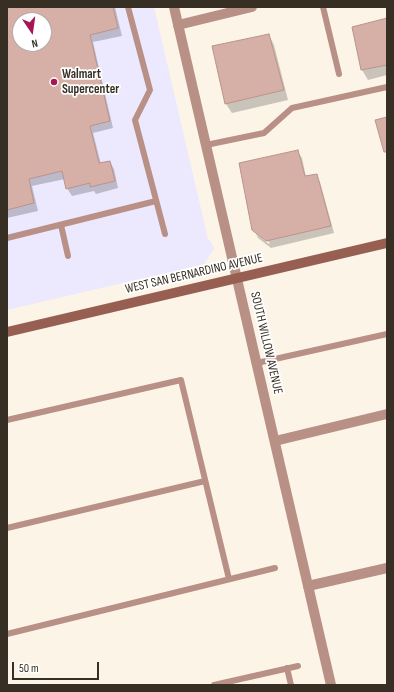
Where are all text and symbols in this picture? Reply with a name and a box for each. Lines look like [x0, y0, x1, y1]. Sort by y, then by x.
north arrow [12, 12, 52, 52]
text: N [30, 36, 39, 50]
place label: Walmart Supercenter [62, 67, 119, 98]
marker: Walmart Supercenter [49, 77, 59, 87]
street label: WEST SAN BERNARDINO AVENUE [124, 251, 264, 297]
street label: SOUTH WILLOW AVENUE [247, 290, 285, 396]
scale bar [14, 654, 101, 680]
text: 50 m [19, 661, 39, 676]

